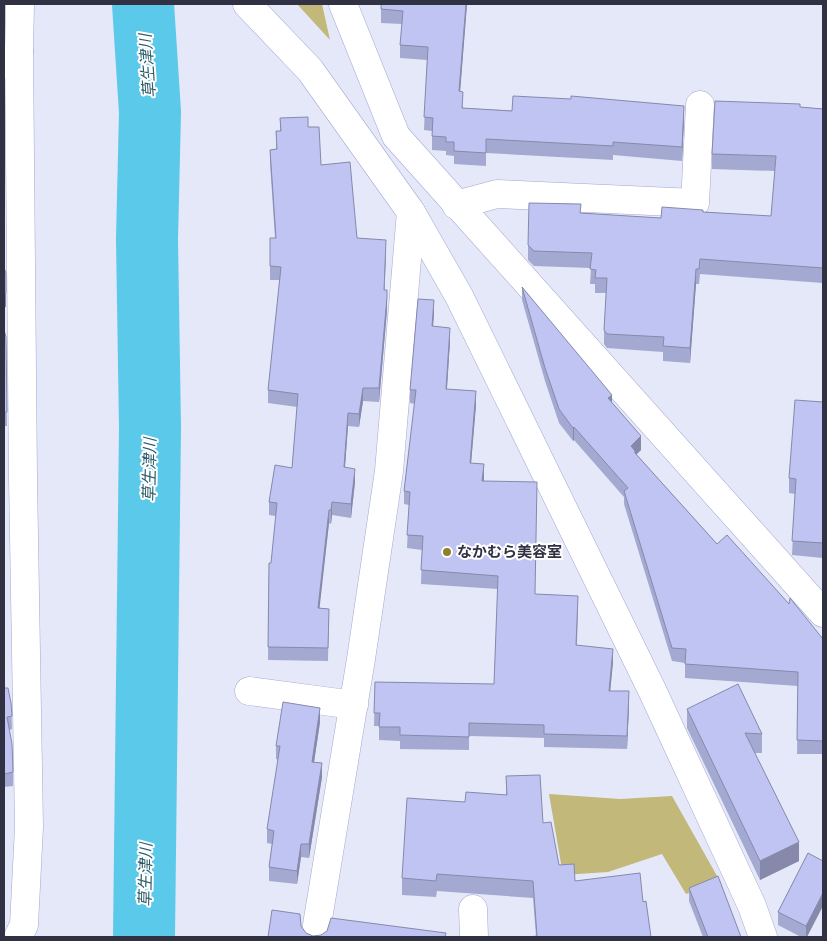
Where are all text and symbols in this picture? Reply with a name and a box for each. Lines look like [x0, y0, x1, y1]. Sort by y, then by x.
water label: 草生津川 [135, 31, 159, 99]
water label: 草生津川 [138, 436, 160, 502]
place label: なかむら美容室 [457, 542, 562, 561]
marker: なかむら美容室 [441, 546, 453, 558]
water label: 草生津川 [134, 841, 156, 907]

